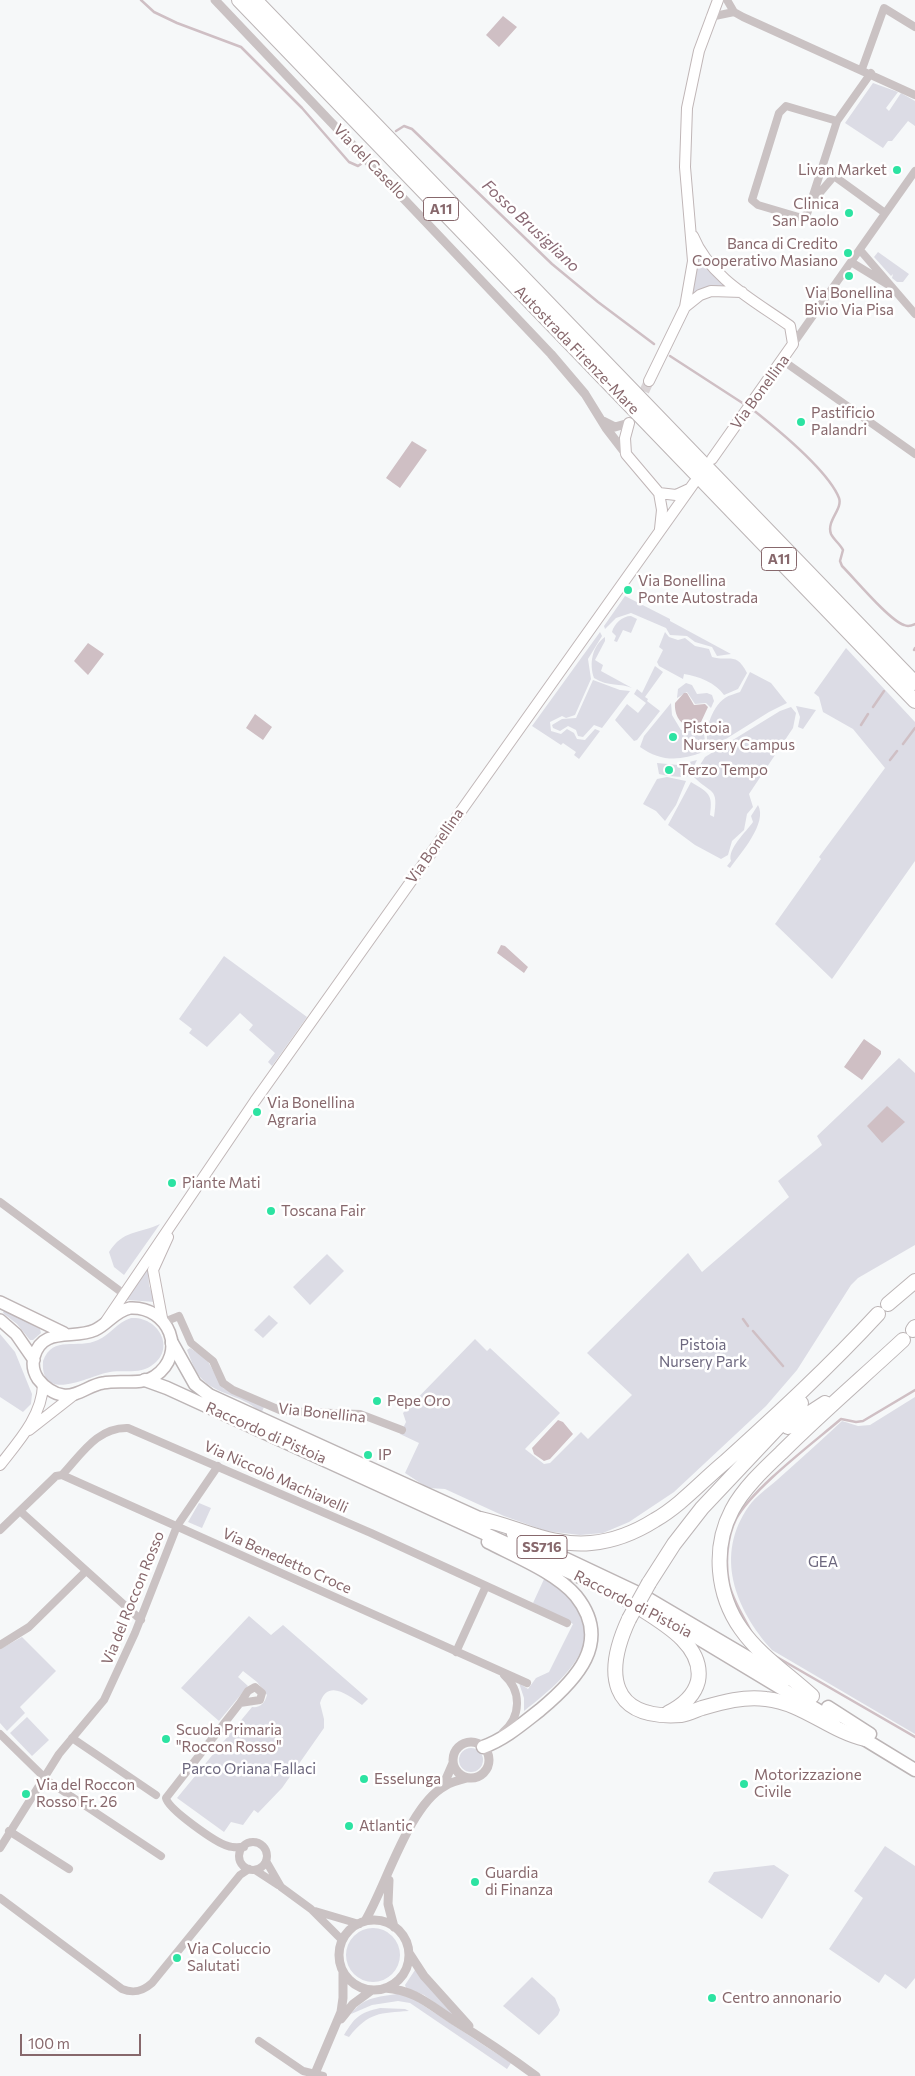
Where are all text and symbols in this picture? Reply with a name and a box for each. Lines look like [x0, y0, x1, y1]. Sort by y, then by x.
street label: Via del Casello [330, 121, 410, 203]
place label: Livan Market [798, 161, 887, 179]
marker: Livan Market [891, 164, 903, 176]
water label: Fosso Brusigliano [478, 176, 584, 276]
place label: Clinica San Paolo [772, 195, 839, 230]
road number: A11 [424, 198, 458, 220]
marker: Clinica San Paolo [843, 207, 855, 219]
place label: Banca di Credito Cooperativo Masiano [692, 235, 838, 270]
marker: Banca di Credito Cooperativo Masiano [842, 247, 854, 259]
marker: Via Bonellina Bivio Via Pisa [843, 270, 855, 282]
street label: Autostrada Firenze-Mare [511, 282, 643, 418]
place label: Via Bonellina Bivio Via Pisa [804, 284, 894, 319]
street label: Via Bonellina [727, 351, 793, 433]
place label: Pastificio Palandri [811, 404, 875, 439]
marker: Pastificio Palandri [795, 416, 807, 428]
road number: A11 [762, 548, 796, 570]
place label: Via Bonellina Ponte Autostrada [638, 572, 758, 607]
marker: Via Bonellina Ponte Autostrada [622, 584, 634, 596]
place label: Pistoia Nursery Campus [683, 719, 795, 754]
marker: Pistoia Nursery Campus [667, 731, 679, 743]
place label: Terzo Tempo [679, 761, 768, 779]
marker: Terzo Tempo [663, 764, 675, 776]
street label: Via Bonellina [402, 805, 468, 887]
place label: Via Bonellina Agraria [267, 1094, 355, 1129]
marker: Via Bonellina Agraria [251, 1106, 263, 1118]
place label: Piante Mati [182, 1174, 261, 1192]
marker: Piante Mati [166, 1177, 178, 1189]
place label: Toscana Fair [281, 1202, 366, 1220]
marker: Toscana Fair [265, 1205, 277, 1217]
park label: Pistoia Nursery Park [659, 1336, 747, 1371]
place label: Pepe Oro [387, 1392, 451, 1410]
marker: Pepe Oro [371, 1395, 383, 1407]
street label: Raccordo di Pistoia [203, 1398, 329, 1468]
street label: Via Bonellina [277, 1399, 367, 1427]
street label: Via Niccolò Machiavelli [201, 1437, 351, 1517]
place label: IP [378, 1446, 392, 1464]
marker: IP [362, 1449, 374, 1461]
street label: Via Benedetto Croce [219, 1524, 355, 1598]
street label: Via del Roccon Rosso [98, 1528, 168, 1668]
road number: SS716 [517, 1535, 567, 1558]
park label: GEA [808, 1553, 838, 1571]
street label: Raccordo di Pistoia [571, 1566, 695, 1642]
place label: Scuola Primaria "Roccon Rosso" [176, 1721, 282, 1756]
marker: Scuola Primaria "Roccon Rosso" [160, 1733, 172, 1745]
park label: Parco Oriana Fallaci [182, 1760, 316, 1778]
place label: Motorizzazione Civile [754, 1766, 862, 1801]
place label: Esselunga [374, 1770, 441, 1788]
marker: Esselunga [358, 1773, 370, 1785]
place label: Via del Roccon Rosso Fr. 26 [36, 1776, 135, 1811]
marker: Motorizzazione Civile [738, 1778, 750, 1790]
marker: Via del Roccon Rosso Fr. 26 [20, 1788, 32, 1800]
place label: Atlantic [359, 1817, 413, 1835]
marker: Atlantic [343, 1820, 355, 1832]
place label: Guardia di Finanza [485, 1864, 553, 1899]
marker: Guardia di Finanza [469, 1876, 481, 1888]
place label: Via Coluccio Salutati [187, 1940, 271, 1975]
marker: Via Coluccio Salutati [171, 1952, 183, 1964]
place label: Centro annonario [722, 1989, 842, 2007]
marker: Centro annonario [706, 1992, 718, 2004]
scale bar [22, 2024, 144, 2056]
text: 100 m [28, 2034, 70, 2052]

